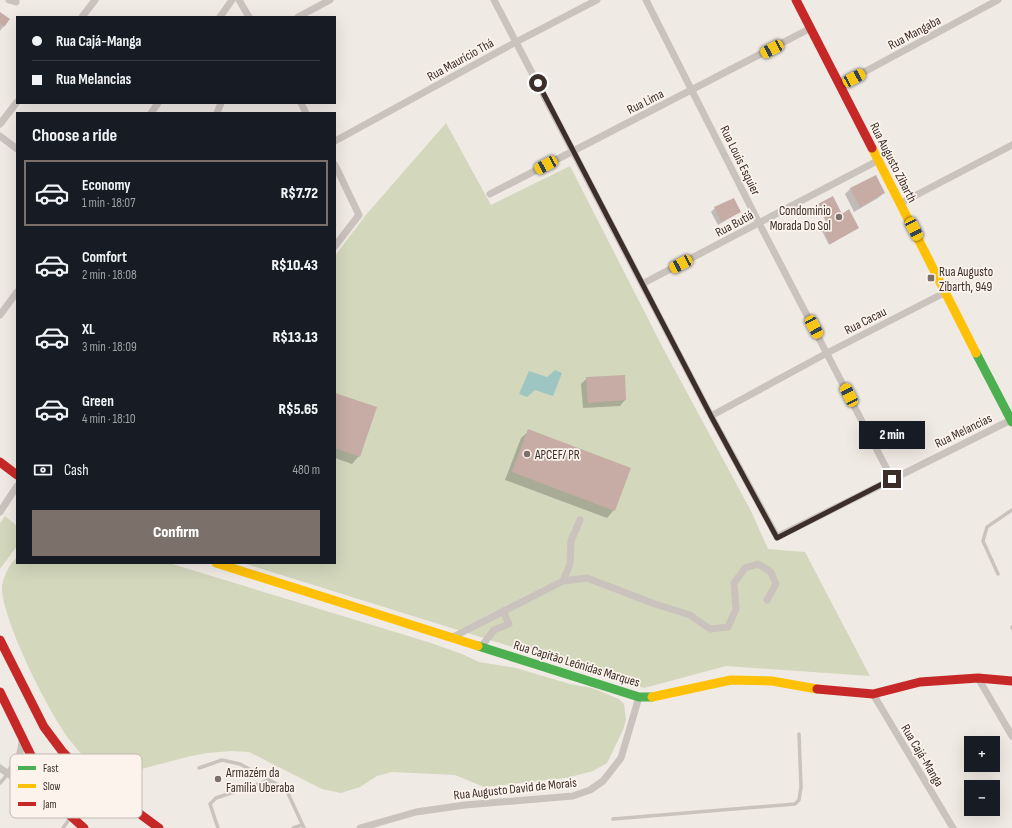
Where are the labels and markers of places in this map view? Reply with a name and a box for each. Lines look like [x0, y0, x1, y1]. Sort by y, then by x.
place label: Condominio Morada Do Sol [770, 203, 831, 234]
marker: Condominio Morada Do Sol [834, 212, 844, 222]
place label: Rua Augusto Zibarth, 949 [939, 264, 993, 295]
marker: Rua Augusto Zibarth, 949 [926, 273, 936, 283]
place label: APCEF/ PR [534, 447, 580, 463]
marker: APCEF/ PR [522, 449, 532, 459]
place label: Armazém da Família Uberaba [225, 765, 295, 796]
marker: Armazém da Família Uberaba [213, 774, 223, 784]

